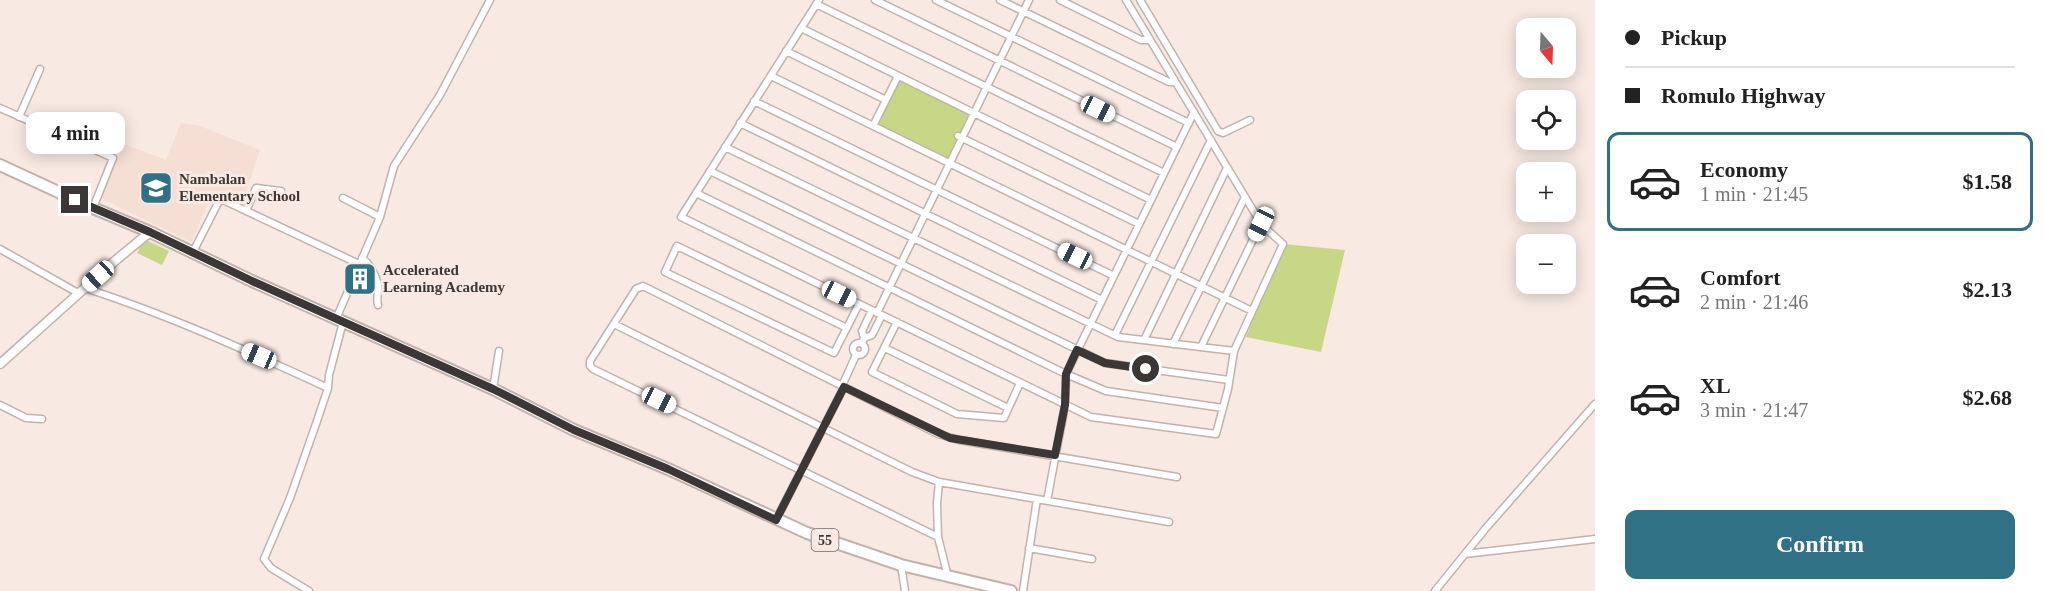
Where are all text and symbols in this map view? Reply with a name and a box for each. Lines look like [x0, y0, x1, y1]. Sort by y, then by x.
north arrow [1516, 18, 1576, 78]
map controls [1516, 18, 1576, 294]
text: Pickup [1661, 25, 1727, 50]
text: Romulo Highway [1661, 83, 1825, 108]
button: locate [1516, 90, 1576, 150]
car [1078, 93, 1118, 125]
callout: 4 min [26, 113, 124, 155]
text: 4 min [51, 122, 100, 144]
icon: car [1628, 155, 1682, 209]
text: Economy [1700, 157, 1788, 182]
button: + [1516, 162, 1576, 222]
text: $1.58 [1963, 169, 2012, 194]
school or university icon: Nambalan Elementary School [138, 170, 174, 206]
place label: Nambalan Elementary School [179, 171, 300, 204]
text: 1 min · 21:45 [1700, 183, 1808, 205]
route end [61, 186, 88, 213]
car [1245, 204, 1277, 244]
button: − [1516, 234, 1576, 294]
car [1055, 240, 1095, 272]
car [79, 257, 117, 295]
building icon: Accelerated Learning Academy [342, 261, 378, 297]
place label: Accelerated Learning Academy [383, 262, 506, 295]
icon: car [1628, 263, 1682, 317]
text: Comfort [1700, 265, 1781, 290]
text: $2.13 [1963, 277, 2012, 302]
car [819, 278, 859, 310]
text: 2 min · 21:46 [1700, 291, 1808, 313]
car [239, 341, 279, 371]
route start [1132, 355, 1159, 382]
icon: car [1628, 371, 1682, 425]
text: XL [1700, 373, 1731, 398]
car [639, 384, 679, 416]
text: $2.68 [1963, 385, 2012, 410]
text: 3 min · 21:47 [1700, 399, 1808, 421]
button: Confirm [1625, 510, 2015, 579]
road number: 55 [812, 529, 838, 551]

